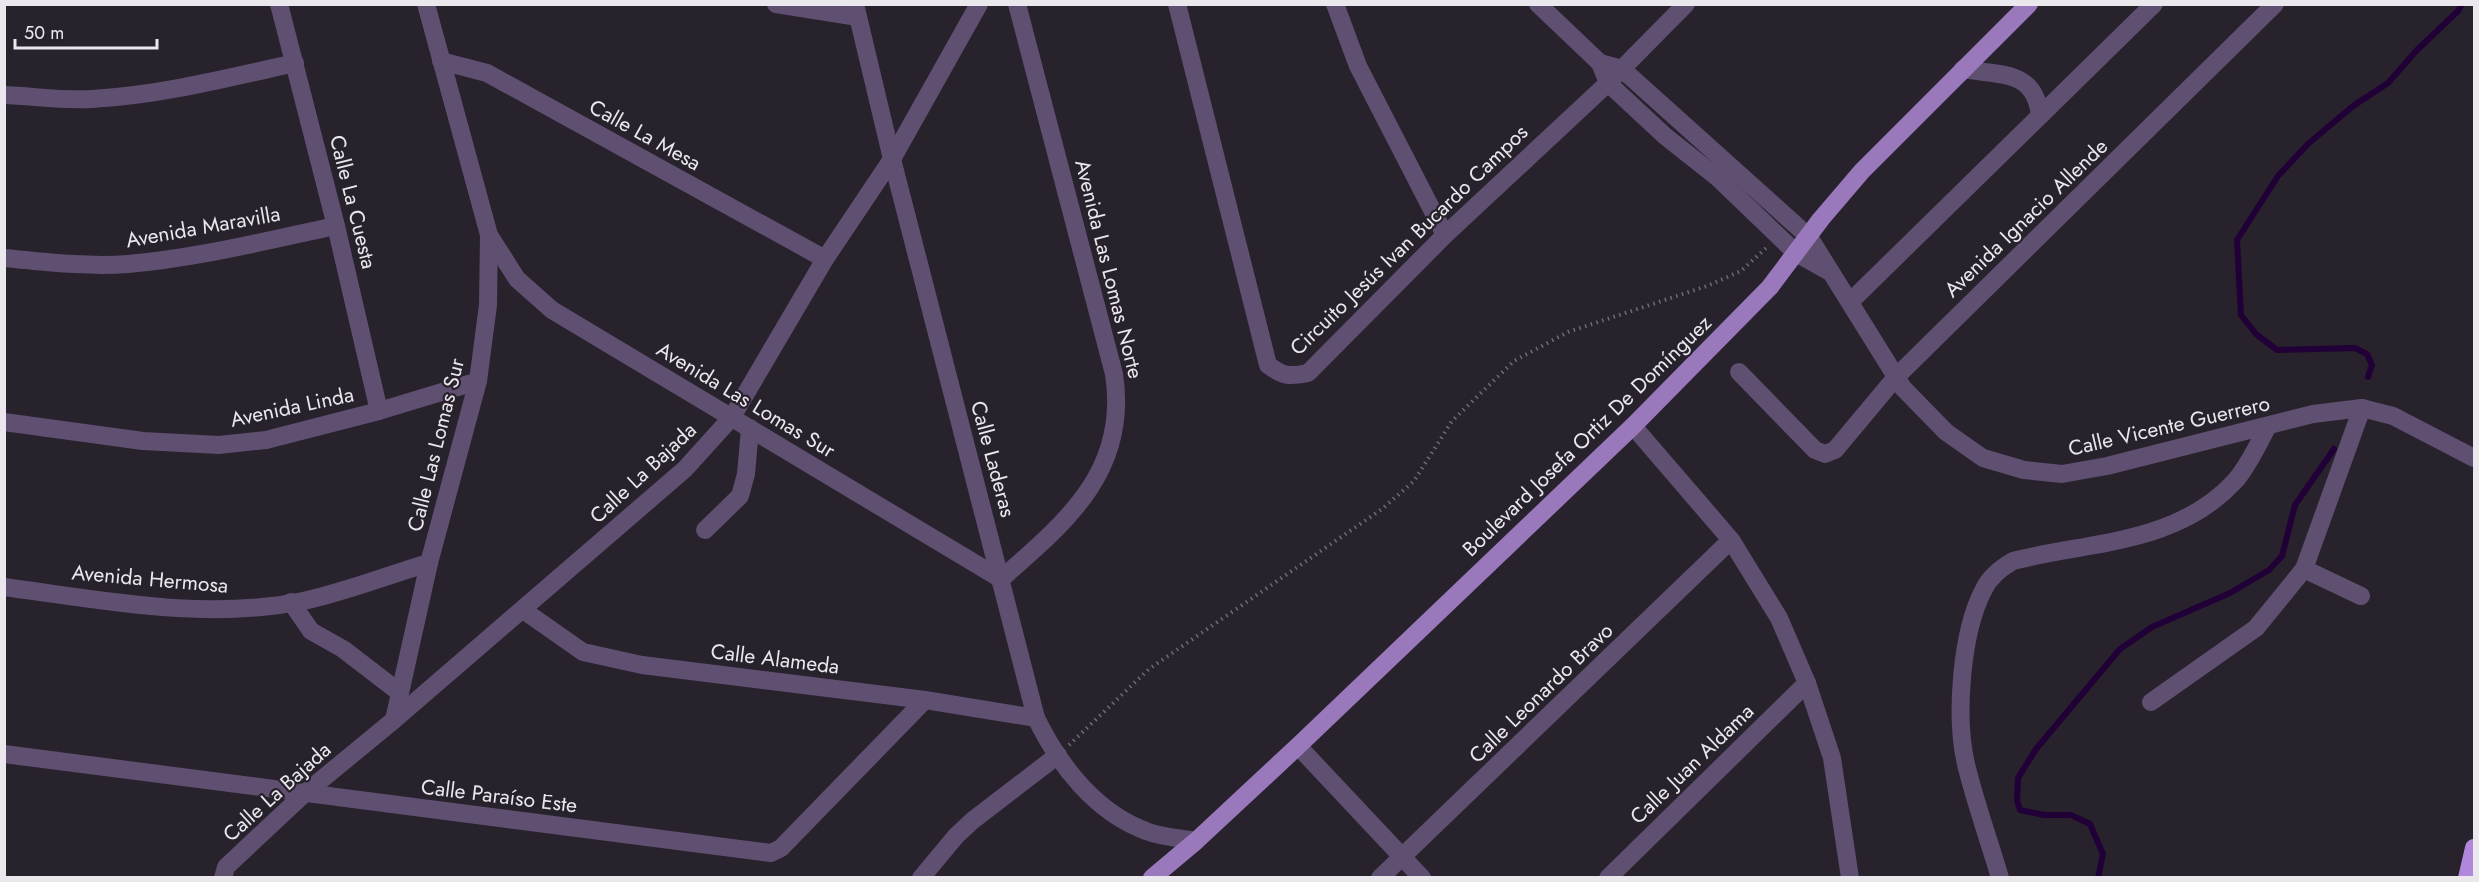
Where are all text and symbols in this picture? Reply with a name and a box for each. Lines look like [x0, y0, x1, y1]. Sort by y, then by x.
scale bar [15, 12, 158, 50]
text: 50 m [24, 20, 64, 46]
street label: Calle La Mesa [584, 92, 706, 178]
street label: Circuito Jesús Ivan Bucardo Campos [1283, 118, 1535, 362]
street label: Calle La Cuesta [322, 132, 384, 272]
street label: Avenida Ignacio Allende [1938, 132, 2115, 304]
street label: Avenida Las Lomas Norte [1067, 156, 1151, 382]
street label: Avenida Maravilla [123, 199, 283, 255]
street label: Boulevard Josefa Ortiz De Domínguez [1456, 308, 1718, 563]
street label: Avenida Las Lomas Sur [651, 335, 842, 466]
street label: Calle Las Lomas Sur [400, 355, 472, 535]
street label: Avenida Linda [228, 379, 356, 435]
street label: Calle Vicente Guerrero [2065, 388, 2273, 464]
street label: Calle Laderas [963, 397, 1023, 521]
street label: Calle La Bajada [583, 416, 703, 530]
street label: Avenida Hermosa [71, 557, 229, 601]
street label: Calle Leonardo Bravo [1462, 616, 1620, 770]
street label: Calle Alameda [709, 636, 841, 682]
street label: Calle Juan Aldama [1623, 697, 1761, 831]
street label: Calle La Bajada [216, 735, 338, 849]
street label: Calle Paraíso Este [419, 772, 579, 820]

